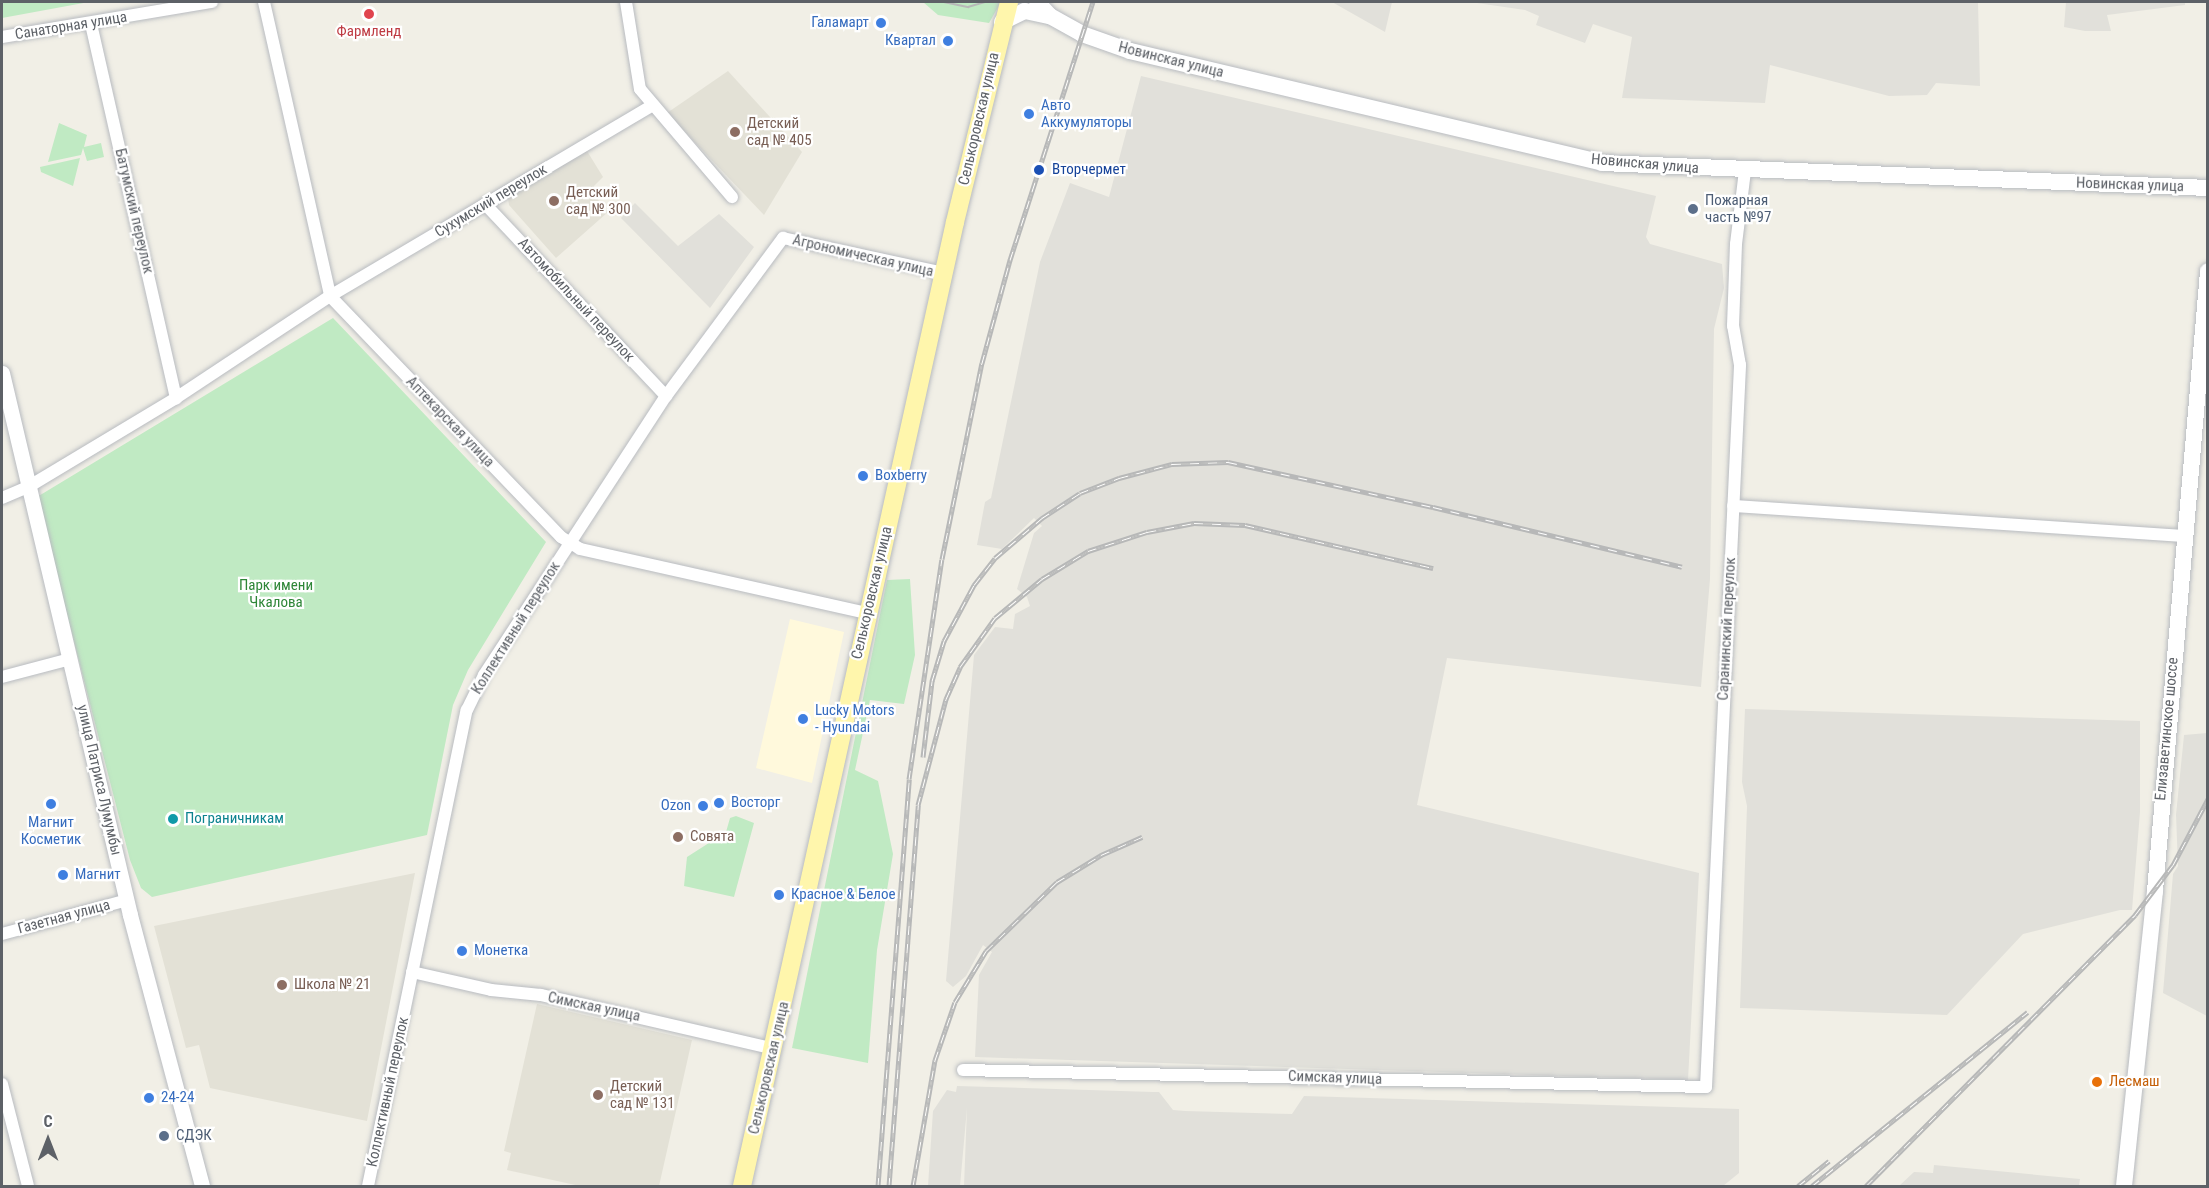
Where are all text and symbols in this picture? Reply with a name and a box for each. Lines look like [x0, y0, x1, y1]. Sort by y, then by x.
marker: Фармленд [362, 7, 376, 21]
street label: Санаторная улица [14, 8, 128, 44]
place label: Галамарт [811, 14, 869, 32]
marker: Галамарт [874, 16, 888, 30]
place label: Фармленд [337, 23, 401, 41]
place label: Квартал [885, 32, 936, 50]
marker: Квартал [941, 34, 955, 48]
street label: Новинская улица [1116, 38, 1226, 82]
street label: Селькоровская улица [955, 51, 1003, 187]
place label: Авто Аккумуляторы [1041, 96, 1132, 131]
marker: Авто Аккумуляторы [1022, 107, 1036, 121]
place label: Детский сад № 405 [747, 114, 812, 149]
marker: Детский сад № 405 [728, 125, 742, 139]
street label: Батумский переулок [111, 147, 157, 275]
street label: Новинская улица [1590, 150, 1700, 178]
street label: Сухумский переулок [432, 160, 550, 242]
marker: Вторчермет [1030, 161, 1048, 179]
place label: Вторчермет [1052, 161, 1126, 179]
street label: Новинская улица [2076, 174, 2184, 196]
place label: Детский сад № 300 [566, 183, 631, 218]
place label: Пожарная часть №97 [1705, 191, 1771, 226]
marker: Детский сад № 300 [547, 194, 561, 208]
marker: Пожарная часть №97 [1686, 202, 1700, 216]
street label: Агрономическая улица [791, 231, 935, 281]
street label: Автомобильный переулок [514, 234, 638, 366]
street label: Аптекарская улица [402, 373, 498, 471]
place label: Boxberry [875, 467, 927, 485]
marker: Boxberry [856, 469, 870, 483]
street label: Селькоровская улица [848, 525, 896, 661]
street label: Саранинский переулок [1714, 557, 1740, 701]
street label: Коллективный переулок [468, 558, 564, 698]
park label: Парк имени Чкалова [239, 576, 313, 611]
street label: Елизаветинское шоссе [2152, 657, 2182, 801]
place label: Lucky Motors - Hyundai [815, 701, 895, 736]
street label: улица Патриса Лумумбы [73, 703, 125, 857]
marker: Lucky Motors - Hyundai [796, 712, 810, 726]
place label: Восторг [731, 794, 780, 812]
marker: Восторг [712, 796, 726, 810]
marker: Магнит Косметик [44, 797, 58, 811]
place label: Ozon [661, 797, 691, 815]
marker: Ozon [696, 799, 710, 813]
place label: Пограничникам [185, 810, 284, 828]
marker: Пограничникам [166, 812, 180, 826]
place label: Магнит Косметик [21, 813, 81, 848]
place label: Совята [690, 828, 734, 846]
marker: Совята [671, 830, 685, 844]
place label: Магнит [75, 866, 121, 884]
marker: Магнит [56, 868, 70, 882]
place label: Красное & Белое [791, 886, 895, 904]
marker: Красное & Белое [772, 888, 786, 902]
street label: Газетная улица [16, 896, 112, 938]
place label: Монетка [474, 942, 528, 960]
marker: Монетка [455, 944, 469, 958]
place label: Школа № 21 [294, 976, 371, 994]
marker: Школа № 21 [275, 978, 289, 992]
street label: Симская улица [546, 988, 642, 1026]
street label: Селькоровская улица [745, 1000, 793, 1136]
street label: Коллективный переулок [363, 1015, 413, 1169]
street label: Симская улица [1288, 1067, 1382, 1089]
place label: Лесмаш [2109, 1073, 2160, 1091]
marker: Лесмаш [2090, 1075, 2104, 1089]
place label: Детский сад № 131 [610, 1077, 675, 1112]
marker: Детский сад № 131 [591, 1088, 605, 1102]
place label: 24-24 [161, 1089, 194, 1107]
marker: 24-24 [142, 1091, 156, 1105]
north arrow [18, 1110, 78, 1170]
text: С [43, 1112, 53, 1131]
place label: СДЭК [176, 1127, 212, 1145]
marker: СДЭК [157, 1129, 171, 1143]

